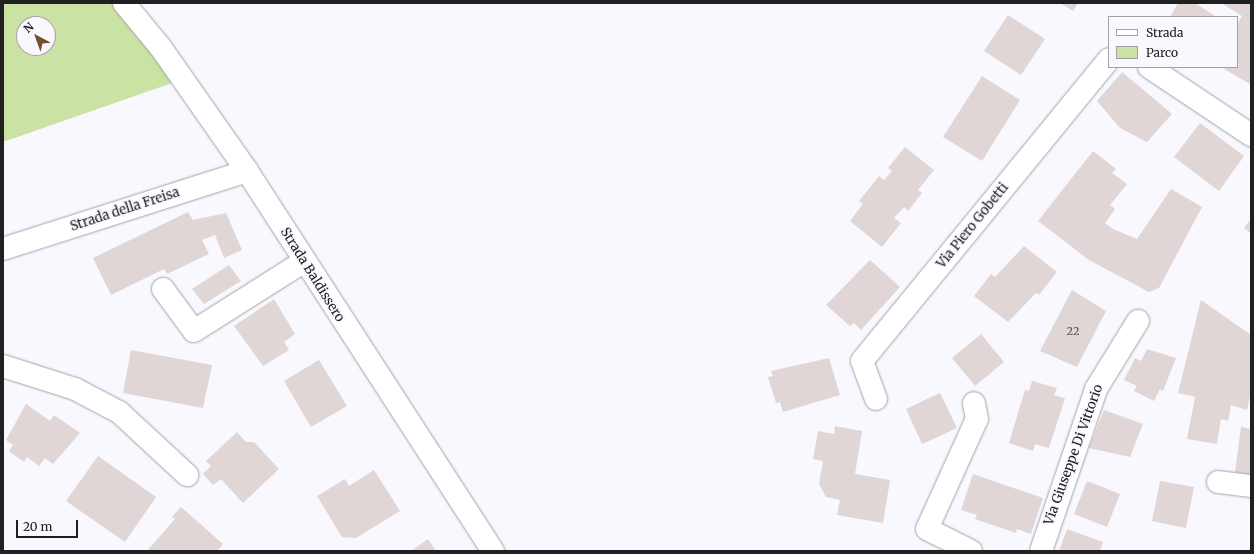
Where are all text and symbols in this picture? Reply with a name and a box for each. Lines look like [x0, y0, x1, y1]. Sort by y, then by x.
north arrow [16, 16, 56, 56]
legend [1108, 16, 1238, 68]
text: N [21, 20, 37, 36]
text: Strada [1146, 25, 1183, 40]
text: Parco [1146, 45, 1178, 60]
street label: Via Piero Gobetti [934, 180, 1012, 272]
street label: Strada della Freisa [68, 185, 182, 235]
street label: Strada Baldissero [277, 225, 347, 325]
house number: 22 [1067, 324, 1079, 338]
street label: Via Giuseppe Di Vittorio [1041, 383, 1107, 527]
scale bar [18, 512, 80, 538]
text: 20 m [23, 519, 52, 534]

